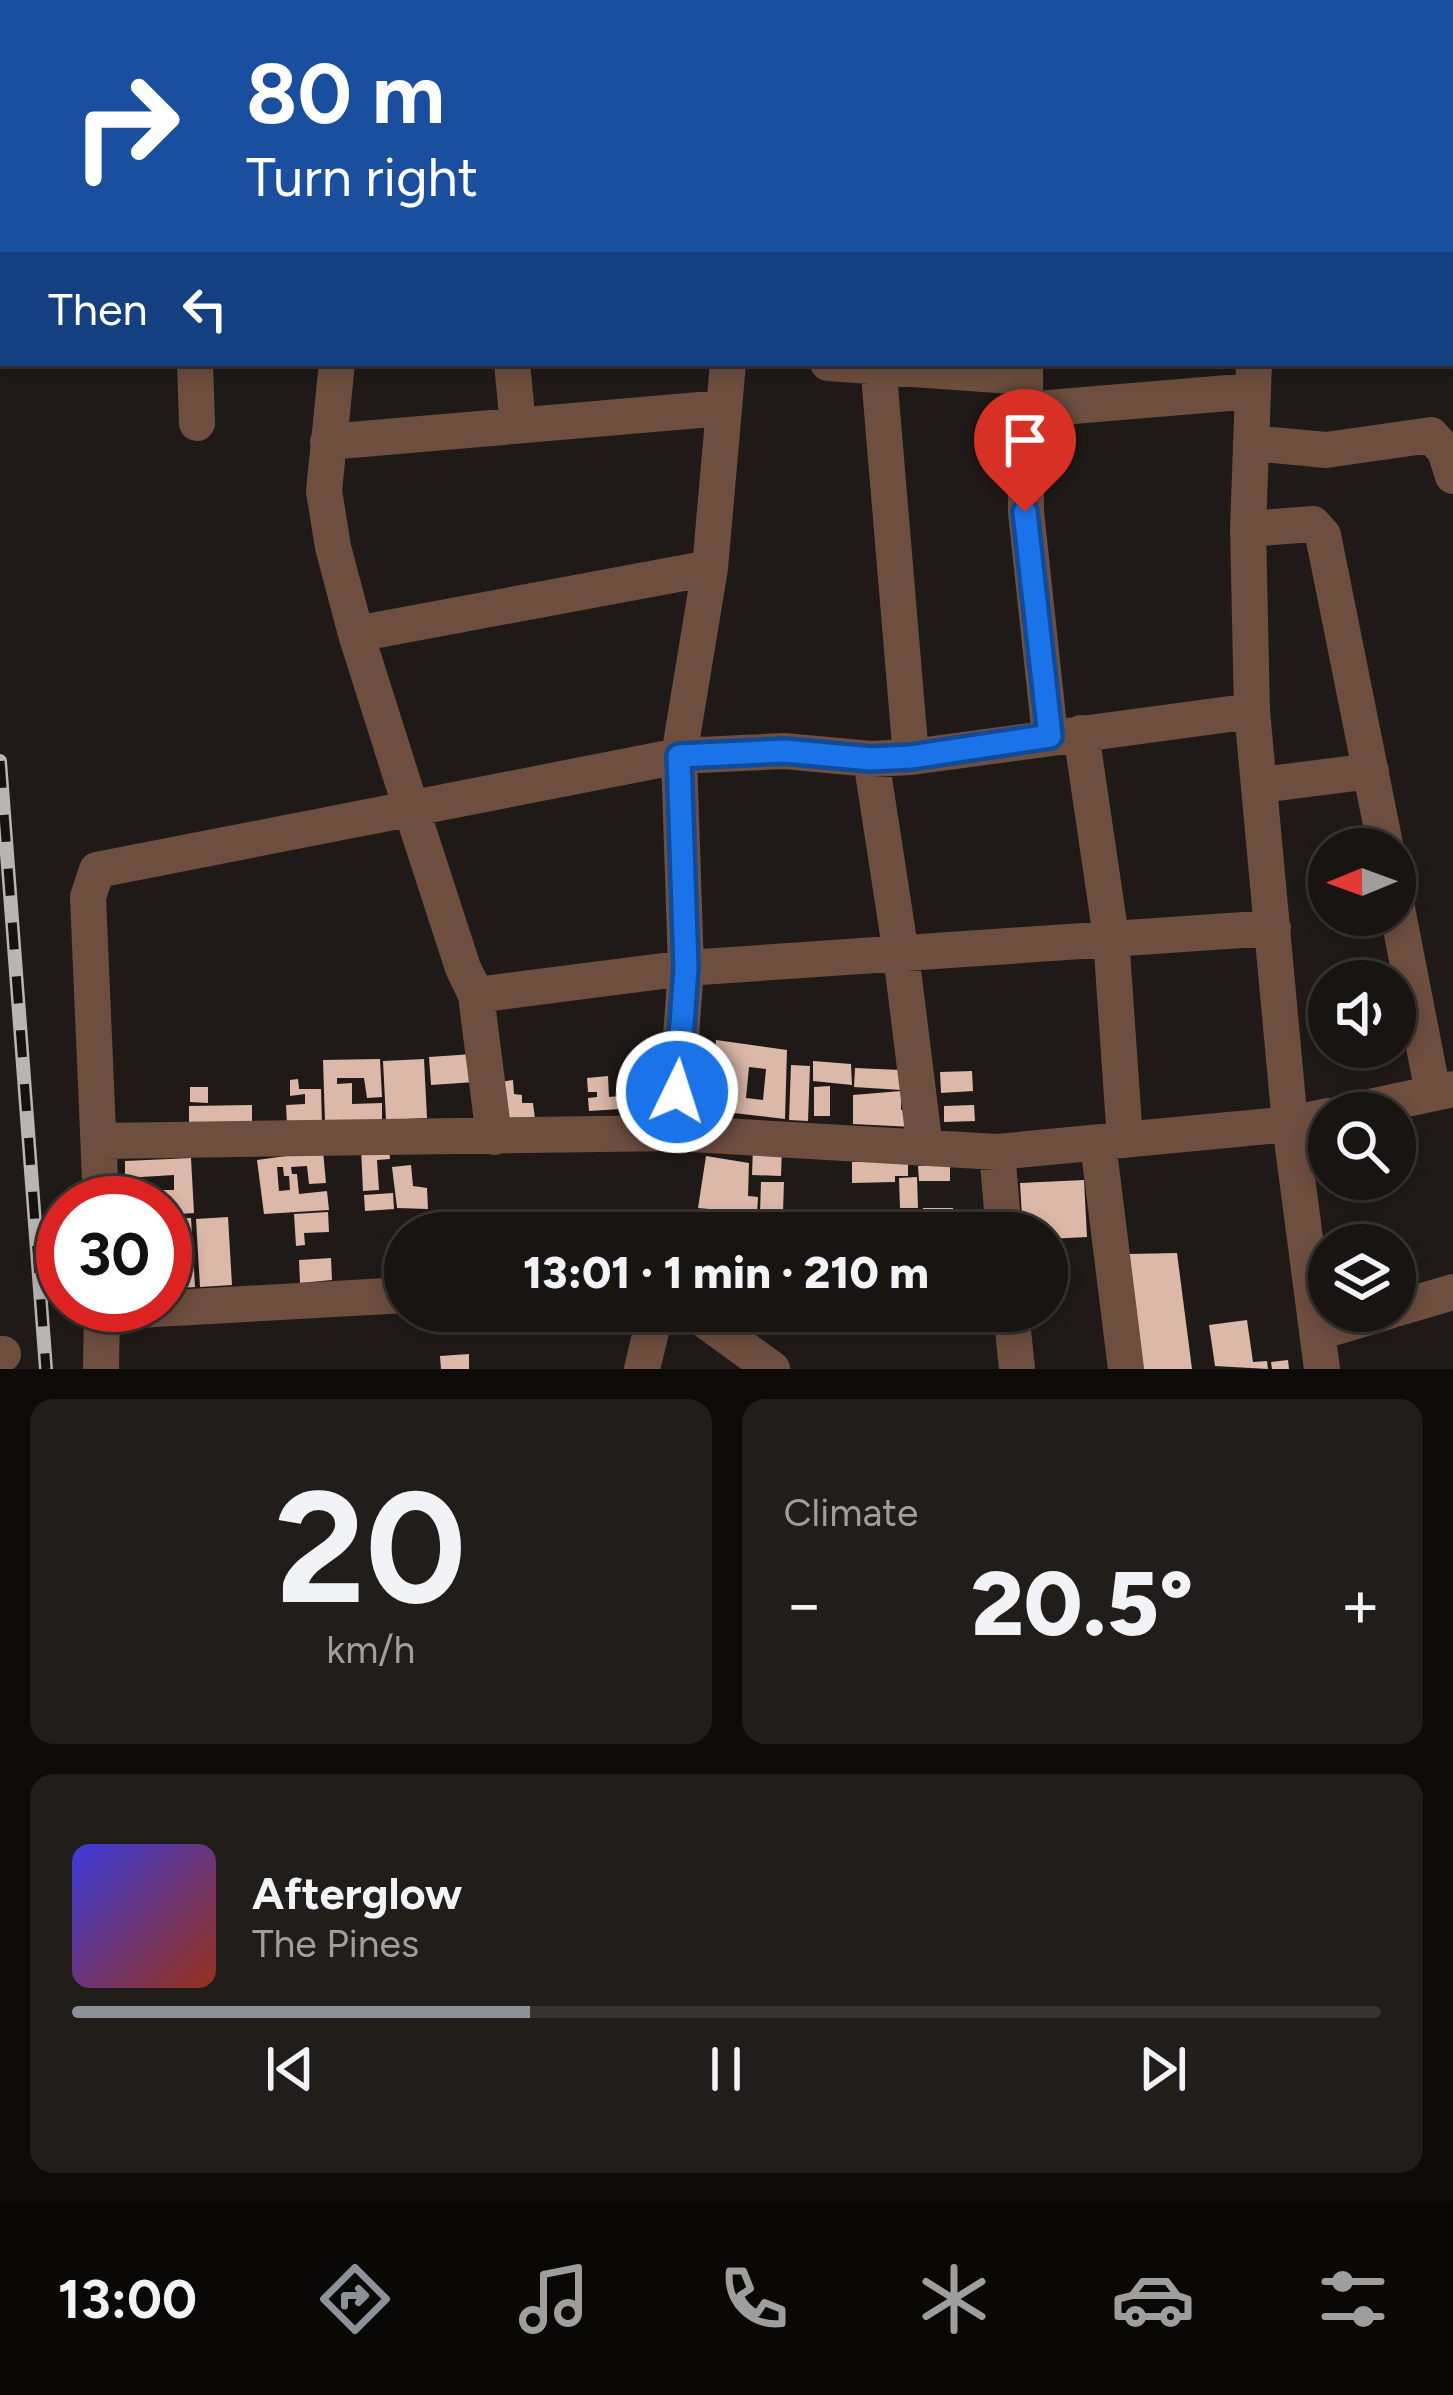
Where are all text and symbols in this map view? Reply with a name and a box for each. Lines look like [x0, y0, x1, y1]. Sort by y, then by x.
text: 80 m [246, 43, 445, 144]
icon: right [48, 48, 204, 204]
text: Turn right [246, 145, 478, 210]
icon: left [172, 276, 238, 342]
text: Then [48, 282, 148, 336]
pin [974, 389, 1076, 512]
icon: arrive [992, 407, 1058, 473]
north arrow [1308, 828, 1416, 936]
map controls [1308, 828, 1416, 1332]
button: sound [1308, 960, 1416, 1068]
position arrow [614, 1029, 740, 1155]
button: search [1308, 1092, 1416, 1200]
speed limit sign: 30 [36, 1176, 192, 1332]
button: layers [1308, 1224, 1416, 1332]
text: 13:01 · 1 min · 210 m [523, 1245, 929, 1299]
text: 20 [275, 1454, 466, 1641]
text: Climate [784, 1489, 918, 1536]
text: 20.5° [971, 1549, 1194, 1658]
text: − [784, 1564, 825, 1644]
text: + [1340, 1564, 1381, 1644]
text: km/h [326, 1626, 415, 1673]
text: Afterglow [252, 1866, 462, 1920]
text: The Pines [252, 1920, 419, 1967]
icon: previous [257, 2036, 323, 2102]
icon: pause [693, 2036, 759, 2102]
icon: next [1130, 2036, 1196, 2102]
icon: directions [313, 2257, 397, 2341]
icon: music [512, 2257, 596, 2341]
icon: phone [712, 2257, 796, 2341]
icon: climate [912, 2257, 996, 2341]
icon: car [1111, 2257, 1195, 2341]
icon: filters [1311, 2257, 1395, 2341]
text: 13:00 [58, 2267, 197, 2332]

